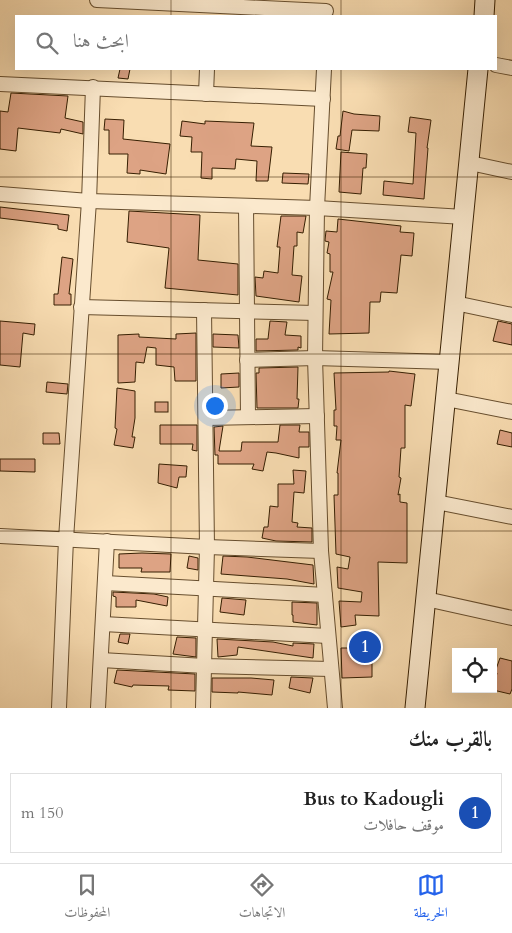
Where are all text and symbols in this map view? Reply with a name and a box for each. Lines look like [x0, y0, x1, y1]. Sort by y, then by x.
search box [15, 15, 497, 70]
text: ابحث هنا [73, 28, 129, 54]
icon: search [33, 29, 61, 57]
your location [202, 393, 228, 419]
pin: 1 [349, 628, 381, 666]
map controls [452, 648, 497, 693]
button: locate [452, 648, 497, 693]
text: بالقرب منك [409, 725, 492, 754]
text: Bus to Kadougli [303, 786, 444, 812]
text: 150 m [21, 802, 63, 824]
text: 1 [471, 802, 479, 824]
text: موقف حافلات [363, 814, 444, 836]
tab: المحفوظات [64, 871, 110, 926]
tab: الاتجاهات [239, 871, 285, 926]
tab: الخريطة [414, 871, 448, 926]

